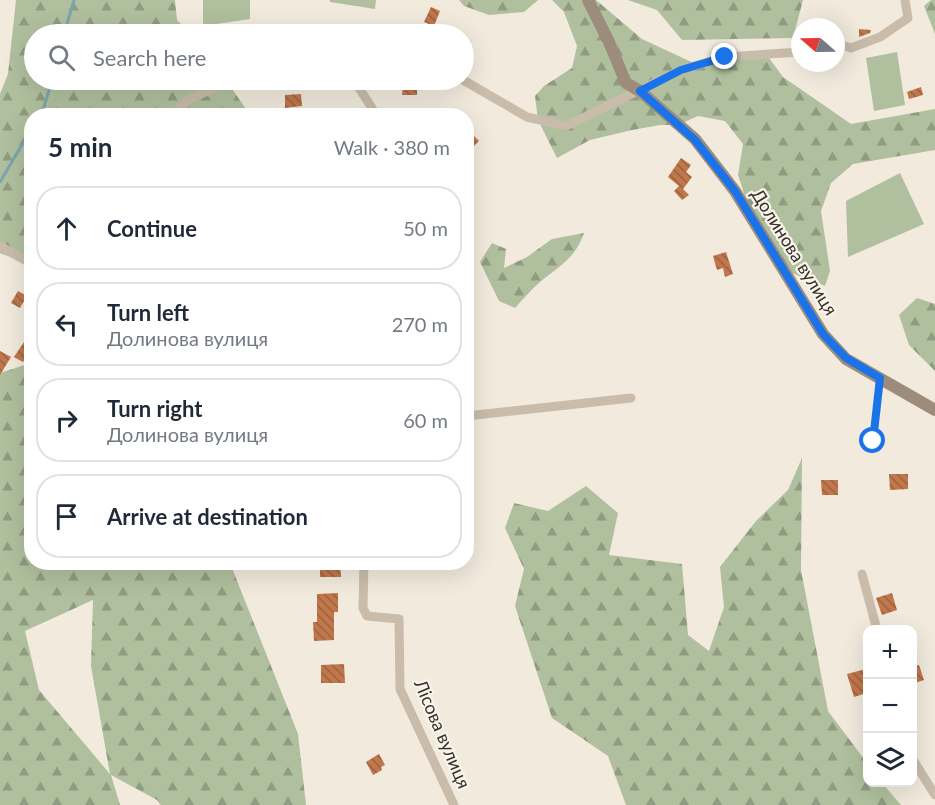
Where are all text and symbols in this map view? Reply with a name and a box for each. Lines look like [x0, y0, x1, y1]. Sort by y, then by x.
north arrow [791, 18, 845, 72]
search box [24, 24, 474, 90]
icon: search [45, 41, 78, 74]
route end [711, 43, 737, 69]
text: Search here [93, 44, 206, 71]
text: 5 min [48, 131, 112, 163]
text: Walk · 380 m [334, 135, 450, 159]
street label: Долинова вулиця [747, 184, 843, 319]
icon: ahead [50, 212, 83, 245]
text: Continue [107, 215, 197, 242]
text: 50 m [403, 216, 448, 240]
text: Turn left [107, 299, 189, 326]
icon: left [50, 308, 83, 341]
text: 270 m [392, 312, 448, 336]
text: Долинова вулиця [107, 326, 268, 350]
text: Turn right [107, 395, 202, 422]
icon: right [50, 404, 83, 437]
text: 60 m [403, 408, 448, 432]
text: Долинова вулиця [107, 422, 268, 446]
route start [859, 427, 885, 453]
icon: arrive [50, 500, 83, 533]
text: Arrive at destination [107, 503, 308, 530]
map controls [863, 625, 917, 787]
button: + [863, 625, 917, 679]
street label: Лісова вулиця [410, 675, 476, 791]
button: − [863, 679, 917, 733]
button: layers [863, 733, 917, 787]

